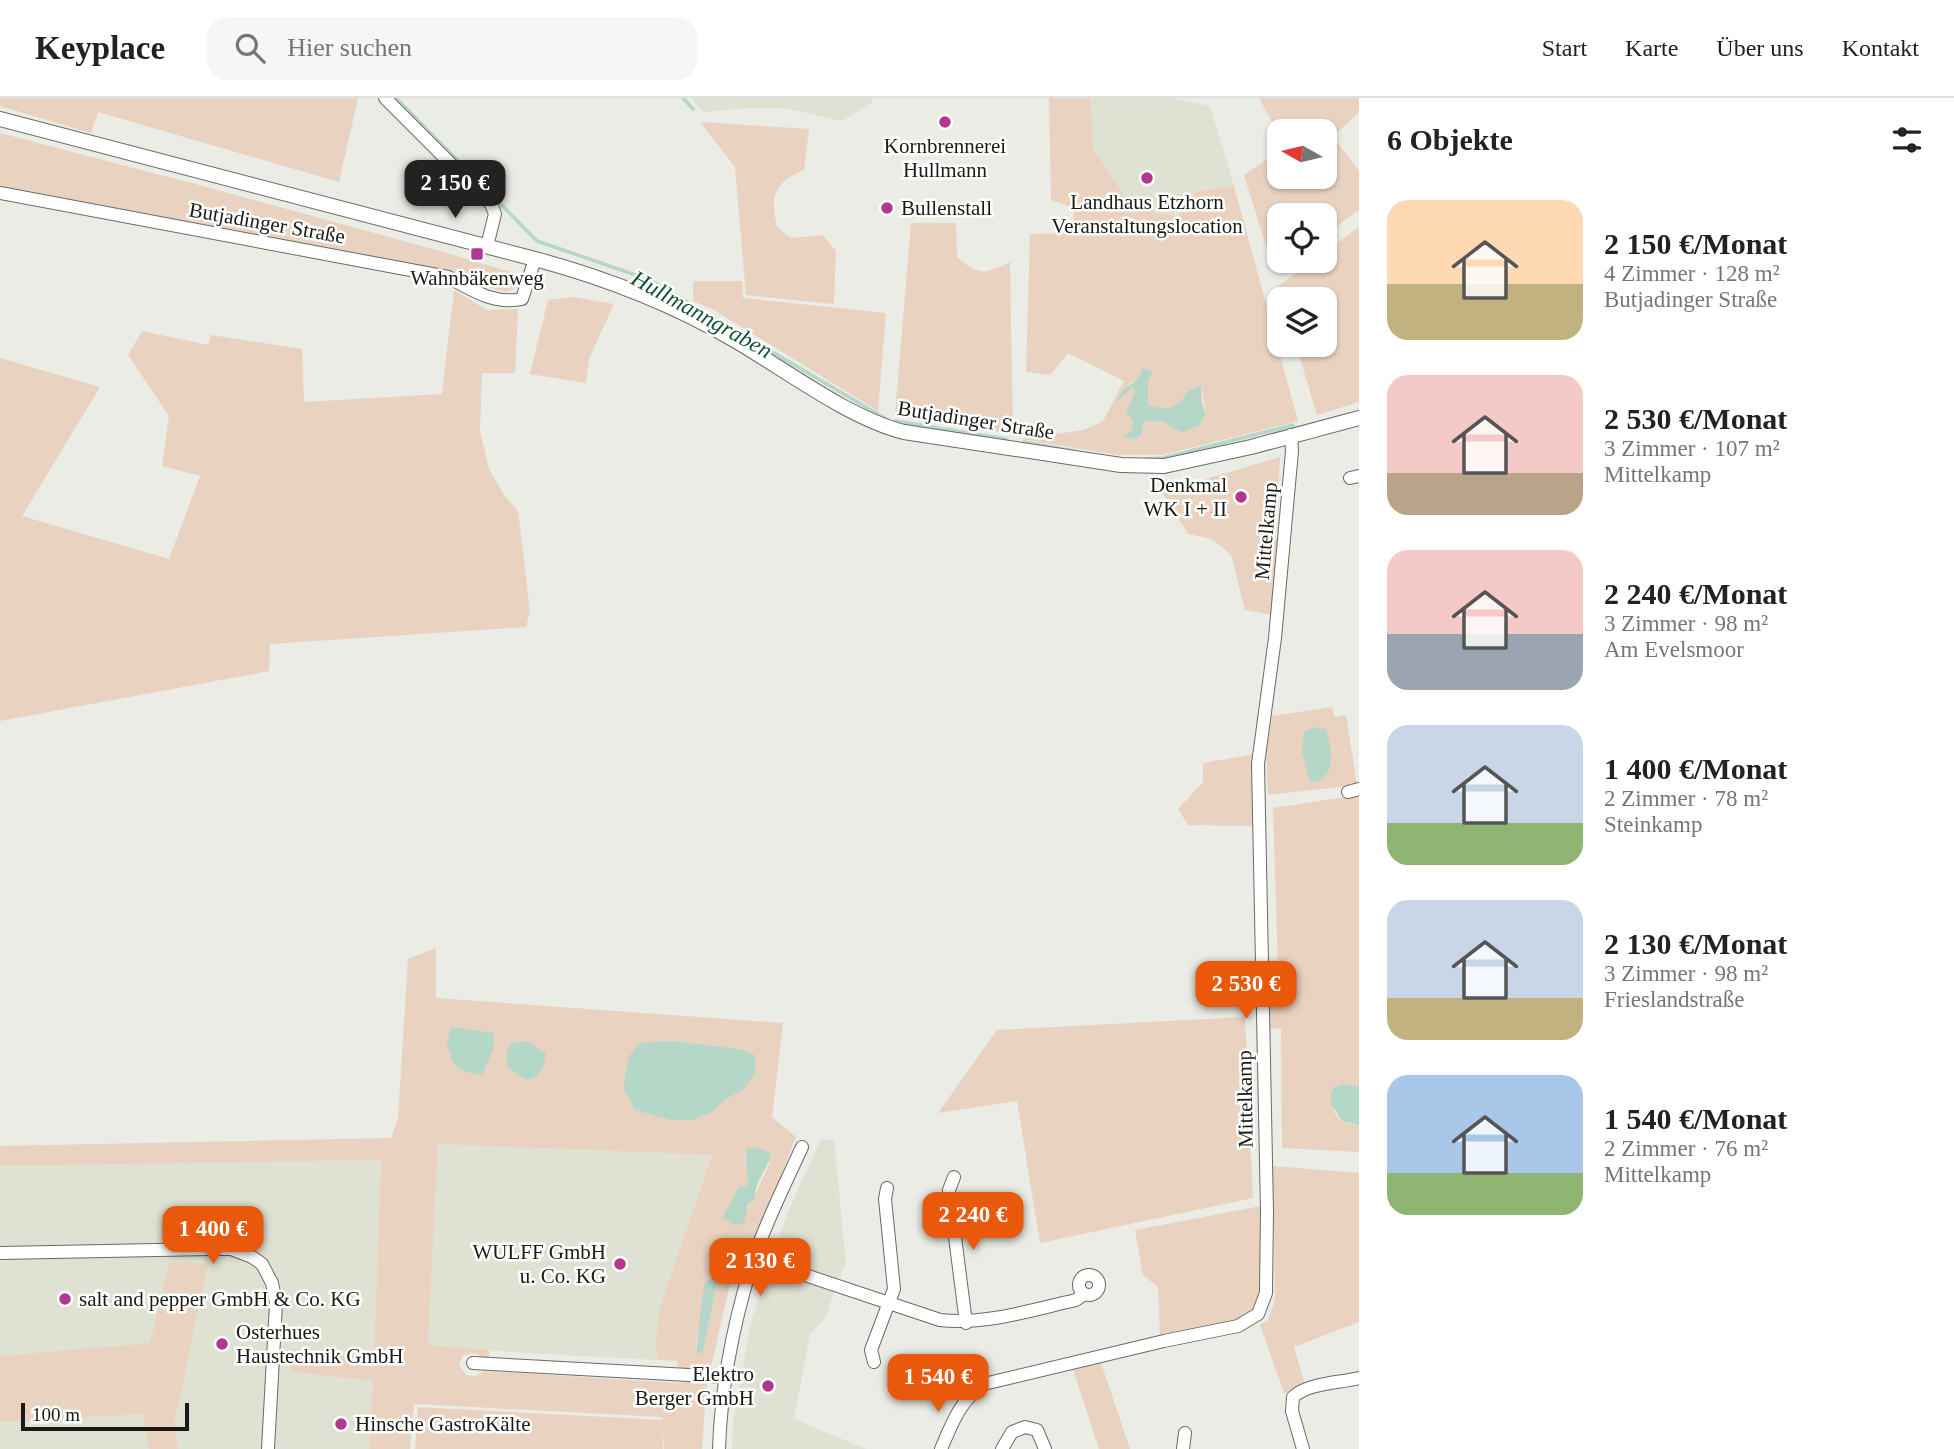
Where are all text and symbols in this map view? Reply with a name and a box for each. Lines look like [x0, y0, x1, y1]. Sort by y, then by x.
search box [207, 17, 697, 80]
icon: search [231, 29, 269, 67]
text: Keyplace [35, 30, 165, 66]
text: Hier suchen [287, 33, 412, 62]
text: Start [1542, 35, 1587, 61]
text: Karte [1625, 35, 1678, 61]
text: Über uns [1716, 35, 1804, 61]
text: Kontakt [1842, 35, 1919, 61]
marker: Kornbrennerei Hullmann [937, 114, 953, 130]
north arrow [1267, 119, 1337, 189]
map controls [1267, 119, 1337, 357]
icon: filters [1888, 121, 1926, 159]
text: 6 Objekte [1387, 123, 1513, 156]
place label: Kornbrennerei Hullmann [884, 134, 1006, 182]
pin: 2 150 € [390, 160, 520, 220]
text: 2 150 € [421, 170, 490, 195]
marker: Landhaus Etzhorn Veranstaltungslocation [1139, 170, 1155, 186]
place label: Landhaus Etzhorn Veranstaltungslocation [1051, 190, 1243, 238]
place label: Bullenstall [901, 196, 992, 220]
street label: Butjadinger Straße [187, 197, 347, 249]
marker: Bullenstall [879, 200, 895, 216]
button: locate [1267, 203, 1337, 273]
text: 2 150 €/Monat [1604, 227, 1787, 260]
icon: home [1443, 228, 1527, 312]
marker: Wahnbäkenweg [469, 246, 485, 262]
text: 4 Zimmer · 128 m² [1604, 261, 1780, 286]
water label: Hullmanngraben [626, 265, 777, 363]
place label: Wahnbäkenweg [410, 266, 544, 290]
button: layers [1267, 287, 1337, 357]
text: Butjadinger Straße [1604, 287, 1777, 312]
street label: Butjadinger Straße [896, 396, 1056, 444]
text: 2 530 €/Monat [1604, 402, 1787, 435]
icon: home [1443, 403, 1527, 487]
text: 3 Zimmer · 107 m² [1604, 436, 1780, 461]
text: Mittelkamp [1604, 462, 1711, 487]
place label: Denkmal WK I + II [1143, 473, 1227, 521]
street label: Mittelkamp [1250, 481, 1282, 581]
marker: Denkmal WK I + II [1233, 489, 1249, 505]
text: 2 240 €/Monat [1604, 577, 1787, 610]
icon: home [1443, 578, 1527, 662]
text: 3 Zimmer · 98 m² [1604, 611, 1768, 636]
text: Am Evelsmoor [1604, 637, 1744, 662]
text: 1 400 €/Monat [1604, 752, 1787, 785]
icon: home [1443, 753, 1527, 837]
text: 2 Zimmer · 78 m² [1604, 786, 1768, 811]
text: Steinkamp [1604, 812, 1702, 837]
text: 2 130 €/Monat [1604, 927, 1787, 960]
icon: home [1443, 928, 1527, 1012]
text: 3 Zimmer · 98 m² [1604, 961, 1768, 986]
pin: 2 530 € [1181, 962, 1311, 1021]
text: 2 530 € [1212, 971, 1281, 996]
text: Frieslandstraße [1604, 987, 1745, 1012]
street label: Mittelkamp [1232, 1050, 1258, 1148]
text: 1 540 €/Monat [1604, 1102, 1787, 1135]
icon: home [1443, 1103, 1527, 1187]
text: 2 Zimmer · 76 m² [1604, 1136, 1768, 1161]
text: Mittelkamp [1604, 1162, 1711, 1187]
pin: 2 240 € [908, 1192, 1038, 1252]
text: 2 240 € [939, 1202, 1008, 1227]
pin: 1 400 € [148, 1206, 278, 1266]
text: 1 400 € [179, 1216, 248, 1241]
pin: 2 130 € [695, 1238, 825, 1298]
place label: WULFF GmbH u. Co. KG [472, 1240, 606, 1288]
text: 2 130 € [726, 1248, 795, 1273]
marker: WULFF GmbH u. Co. KG [612, 1256, 628, 1272]
place label: salt and pepper GmbH & Co. KG [79, 1287, 361, 1311]
marker: salt and pepper GmbH & Co. KG [57, 1291, 73, 1307]
place label: Osterhues Haustechnik GmbH [236, 1320, 403, 1368]
marker: Osterhues Haustechnik GmbH [214, 1336, 230, 1352]
pin: 1 540 € [873, 1354, 1003, 1414]
place label: Elektro Berger GmbH [635, 1362, 754, 1410]
text: 1 540 € [904, 1364, 973, 1389]
marker: Elektro Berger GmbH [760, 1378, 776, 1394]
scale bar [21, 1400, 189, 1432]
text: 100 m [32, 1404, 80, 1425]
place label: Hinsche GastroKälte [355, 1412, 531, 1436]
marker: Hinsche GastroKälte [333, 1416, 349, 1432]

